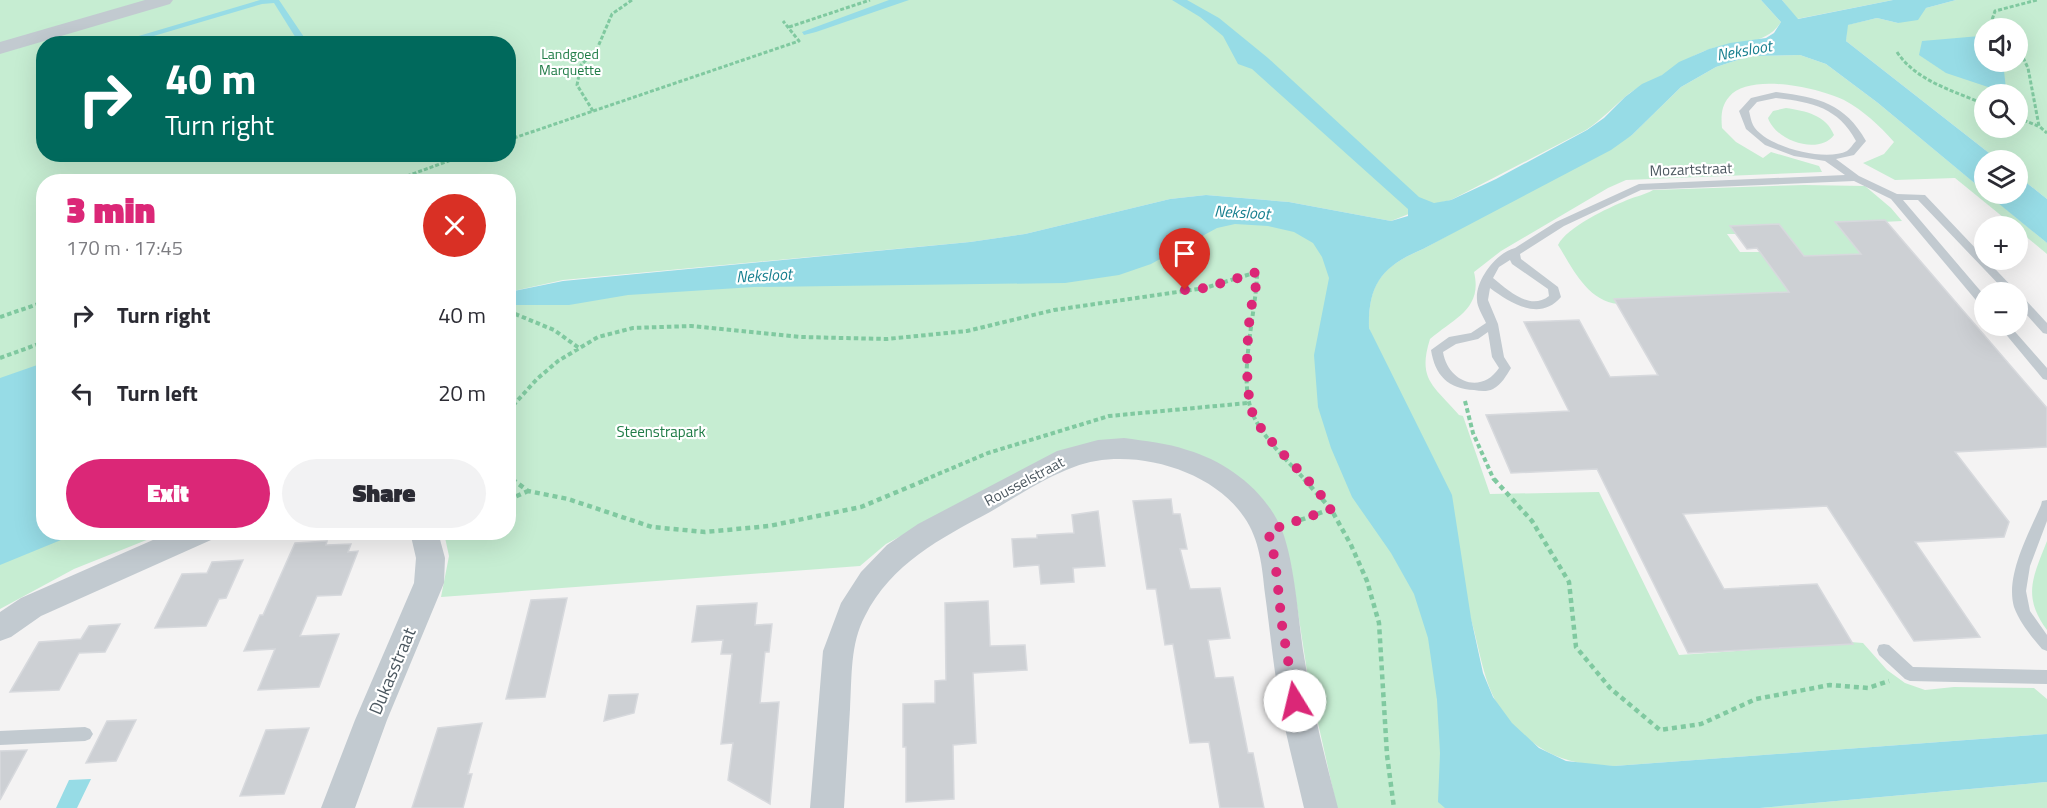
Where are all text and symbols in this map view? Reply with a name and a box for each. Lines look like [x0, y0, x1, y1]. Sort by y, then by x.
map controls [1974, 18, 2028, 336]
button: sound [1974, 18, 2028, 72]
water label: Neksloot [1715, 33, 1775, 67]
park label: Landgoed Marquette [539, 43, 601, 80]
text: 40 m [165, 46, 257, 110]
icon: right [66, 60, 144, 138]
button: search [1974, 84, 2028, 138]
text: Turn right [165, 104, 274, 145]
button: layers [1974, 150, 2028, 204]
street label: Mozartstraat [1649, 156, 1734, 182]
text: 3 min [66, 182, 155, 237]
button: close [423, 194, 486, 257]
water label: Neksloot [1214, 199, 1272, 226]
button: + [1974, 216, 2028, 270]
pin [1159, 228, 1210, 290]
text: 170 m · 17:45 [66, 232, 183, 263]
icon: arrive [1168, 237, 1201, 270]
water label: Neksloot [736, 261, 794, 288]
button: − [1974, 282, 2028, 336]
text: Turn right [117, 298, 211, 332]
text: 40 m [438, 298, 486, 332]
icon: right [66, 299, 99, 332]
text: Turn left [117, 376, 198, 410]
text: 20 m [438, 376, 486, 410]
icon: left [66, 377, 99, 410]
park label: Steenstrapark [616, 420, 706, 443]
street label: Rousselstraat [980, 450, 1069, 512]
button: Exit [66, 459, 270, 528]
button: Share [282, 459, 486, 528]
street label: Dukasstraat [362, 623, 423, 719]
position arrow [1263, 669, 1327, 733]

